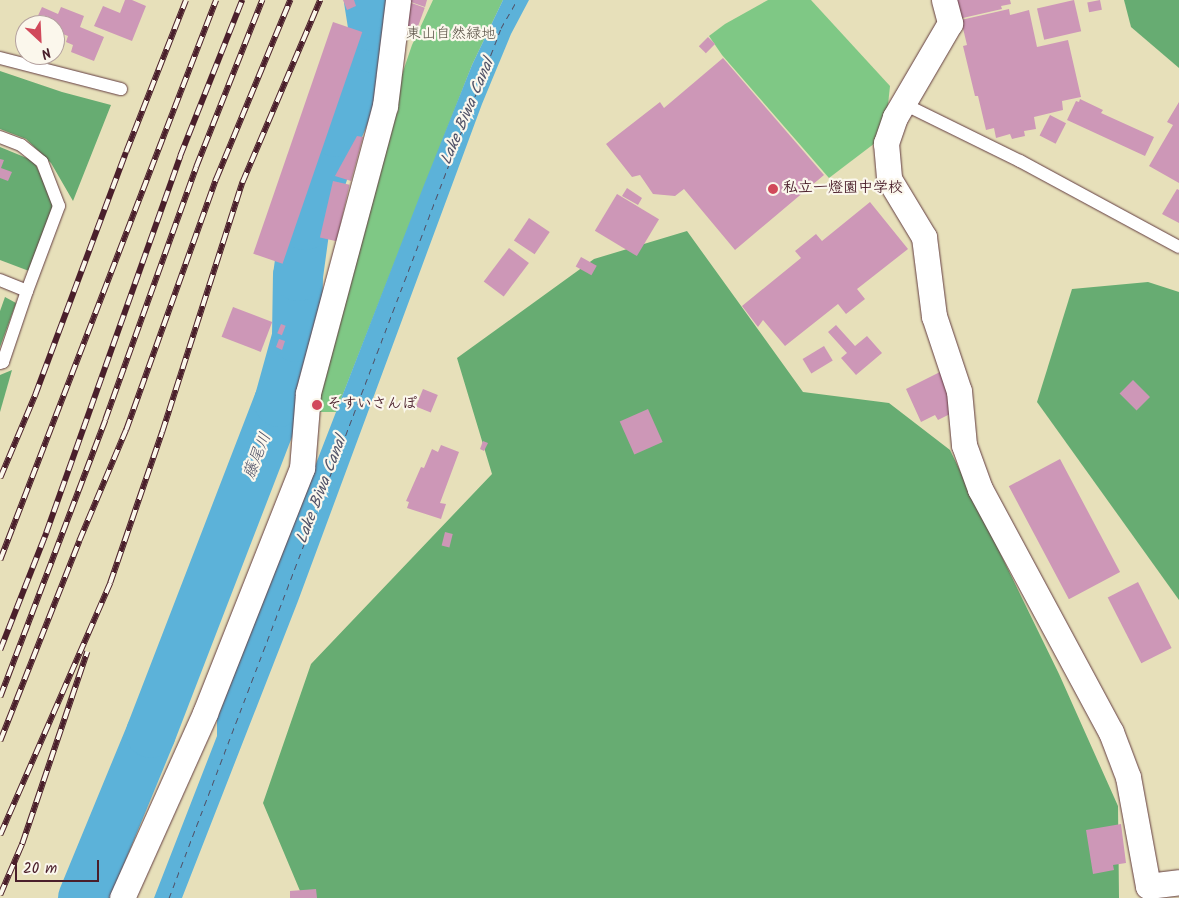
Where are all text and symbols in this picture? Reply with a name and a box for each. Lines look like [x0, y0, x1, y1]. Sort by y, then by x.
north arrow [15, 15, 65, 65]
park label: 東山自然緑地 [406, 26, 496, 44]
text: N [37, 41, 55, 65]
water label: Lake Biwa Canal [437, 56, 499, 168]
place label: 私立一燈園中学校 [783, 180, 903, 198]
marker: 私立一燈園中学校 [767, 183, 779, 195]
place label: そすいさんぽ [327, 396, 417, 414]
marker: そすいさんぽ [311, 399, 323, 411]
water label: 藤尾川 [240, 430, 276, 482]
water label: Lake Biwa Canal [293, 434, 351, 546]
scale bar [18, 850, 101, 882]
text: 20 m [23, 857, 57, 881]

